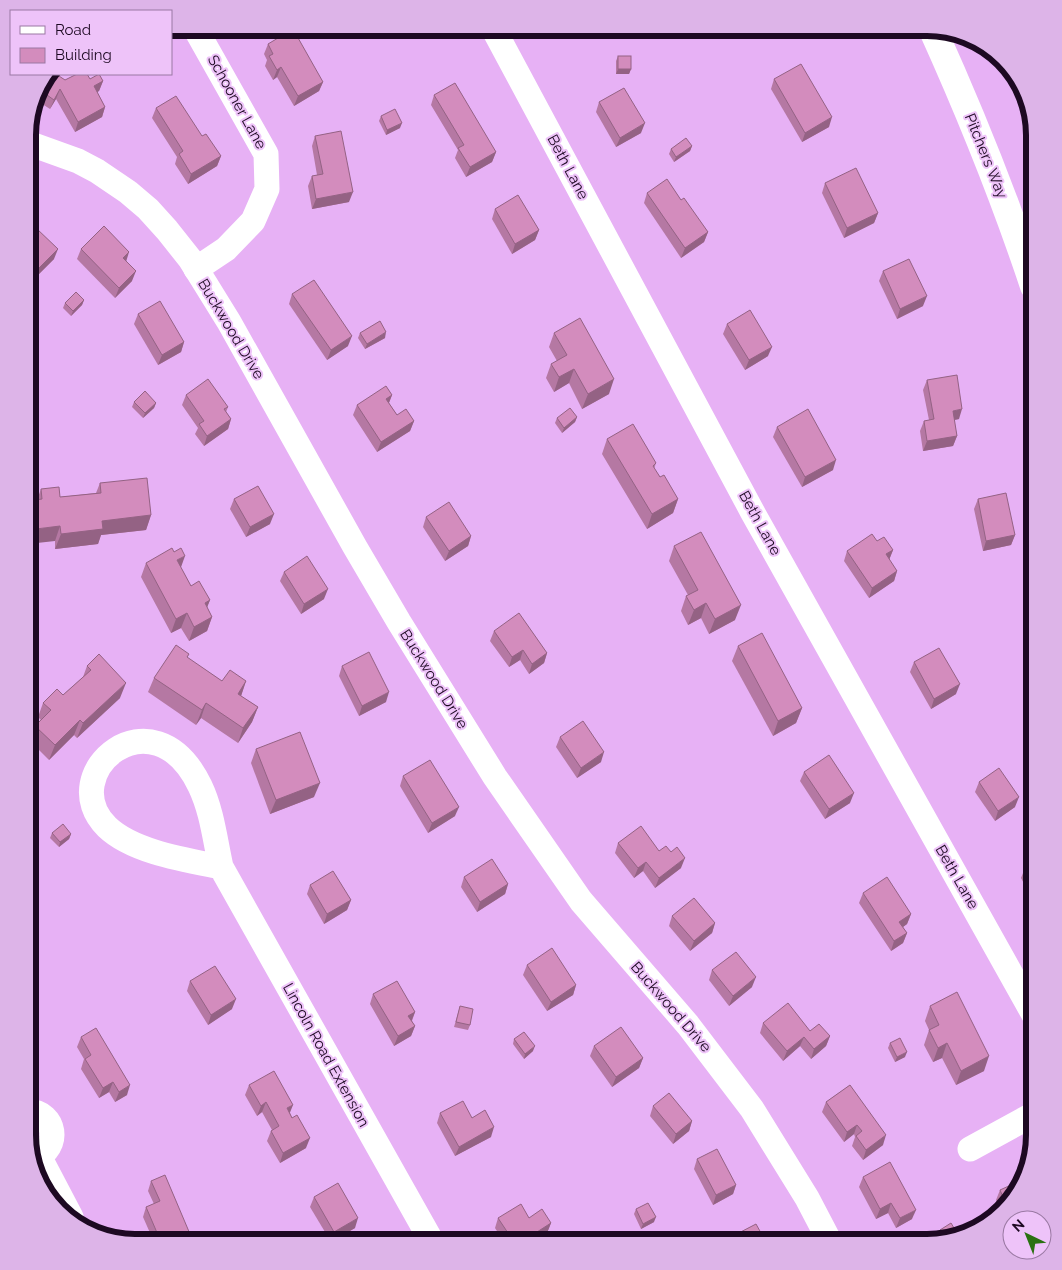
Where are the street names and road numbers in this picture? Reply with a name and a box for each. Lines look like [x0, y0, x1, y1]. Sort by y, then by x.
street label: Schooner Lane [204, 52, 270, 152]
street label: Pitchers Way [961, 111, 1011, 201]
street label: Beth Lane [543, 132, 593, 203]
street label: Buckwood Drive [194, 276, 268, 383]
street label: Beth Lane [735, 488, 785, 558]
street label: Buckwood Drive [396, 626, 472, 732]
street label: Beth Lane [932, 842, 983, 912]
street label: Buckwood Drive [627, 958, 715, 1056]
street label: Lincoln Road Extension [279, 980, 373, 1130]

